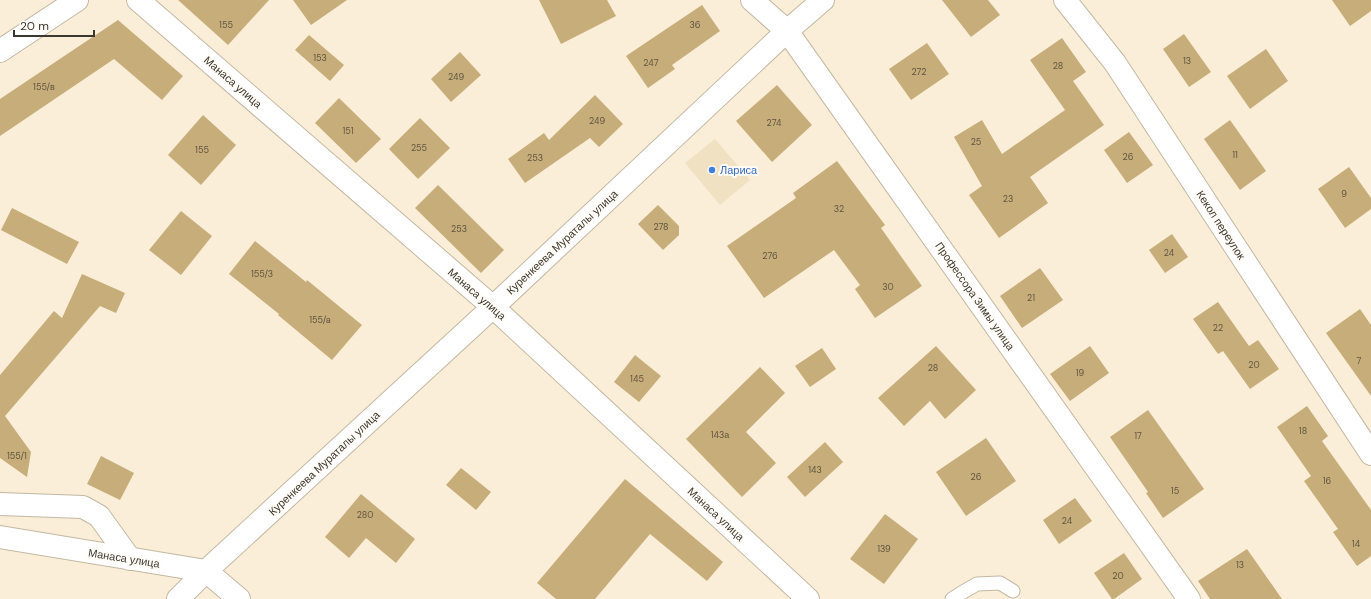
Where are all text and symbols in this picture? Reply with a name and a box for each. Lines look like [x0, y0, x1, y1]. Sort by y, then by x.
scale bar [14, 12, 94, 38]
text: 20 m [20, 18, 49, 34]
house number: 155 [219, 19, 233, 31]
house number: 36 [690, 19, 701, 31]
house number: 153 [313, 52, 327, 64]
street label: Манаса улица [201, 53, 266, 112]
house number: 13 [1183, 55, 1191, 67]
house number: 247 [643, 57, 659, 69]
house number: 28 [1053, 60, 1063, 72]
house number: 272 [912, 66, 926, 78]
house number: 249 [448, 71, 464, 83]
house number: 155/в [33, 81, 55, 93]
house number: 249 [589, 115, 605, 127]
house number: 274 [767, 117, 782, 129]
house number: 151 [342, 125, 354, 137]
house number: 25 [971, 136, 981, 148]
house number: 255 [411, 142, 427, 154]
house number: 155 [195, 144, 209, 156]
house number: 11 [1232, 149, 1238, 161]
house number: 26 [1123, 151, 1134, 163]
house number: 253 [527, 152, 543, 164]
place label: Лариса [720, 163, 758, 177]
marker: Лариса [707, 165, 717, 175]
street label: Куренкеева Мураталы улица [503, 186, 621, 297]
street label: Кекол переулок [1193, 188, 1249, 262]
house number: 9 [1341, 188, 1347, 200]
house number: 23 [1003, 193, 1013, 205]
house number: 32 [834, 203, 844, 215]
house number: 278 [653, 221, 669, 233]
house number: 253 [451, 223, 467, 235]
street label: Профессора Зимы улица [932, 239, 1018, 354]
house number: 24 [1164, 247, 1175, 259]
house number: 276 [762, 250, 778, 262]
street label: Манаса улица [445, 265, 510, 324]
house number: 155/3 [251, 268, 273, 280]
house number: 30 [882, 281, 894, 293]
house number: 21 [1027, 292, 1035, 304]
house number: 155/a [309, 314, 331, 326]
house number: 22 [1213, 322, 1223, 334]
house number: 7 [1357, 355, 1362, 367]
house number: 20 [1248, 359, 1260, 371]
house number: 28 [928, 362, 938, 374]
house number: 19 [1076, 367, 1085, 379]
house number: 145 [630, 373, 644, 385]
street label: Куренкеева Мураталы улица [265, 407, 383, 518]
house number: 18 [1299, 425, 1307, 437]
house number: 143а [711, 429, 729, 441]
house number: 17 [1134, 430, 1142, 442]
house number: 155/1 [7, 450, 27, 462]
house number: 143 [808, 464, 822, 476]
house number: 26 [971, 471, 982, 483]
house number: 16 [1323, 475, 1332, 487]
street label: Манаса улица [685, 484, 748, 544]
house number: 15 [1171, 485, 1179, 497]
house number: 280 [357, 509, 373, 521]
house number: 24 [1062, 515, 1073, 527]
house number: 14 [1352, 538, 1361, 550]
house number: 139 [877, 543, 891, 555]
street label: Манаса улица [87, 545, 162, 571]
house number: 13 [1236, 559, 1244, 571]
house number: 20 [1112, 570, 1124, 582]

